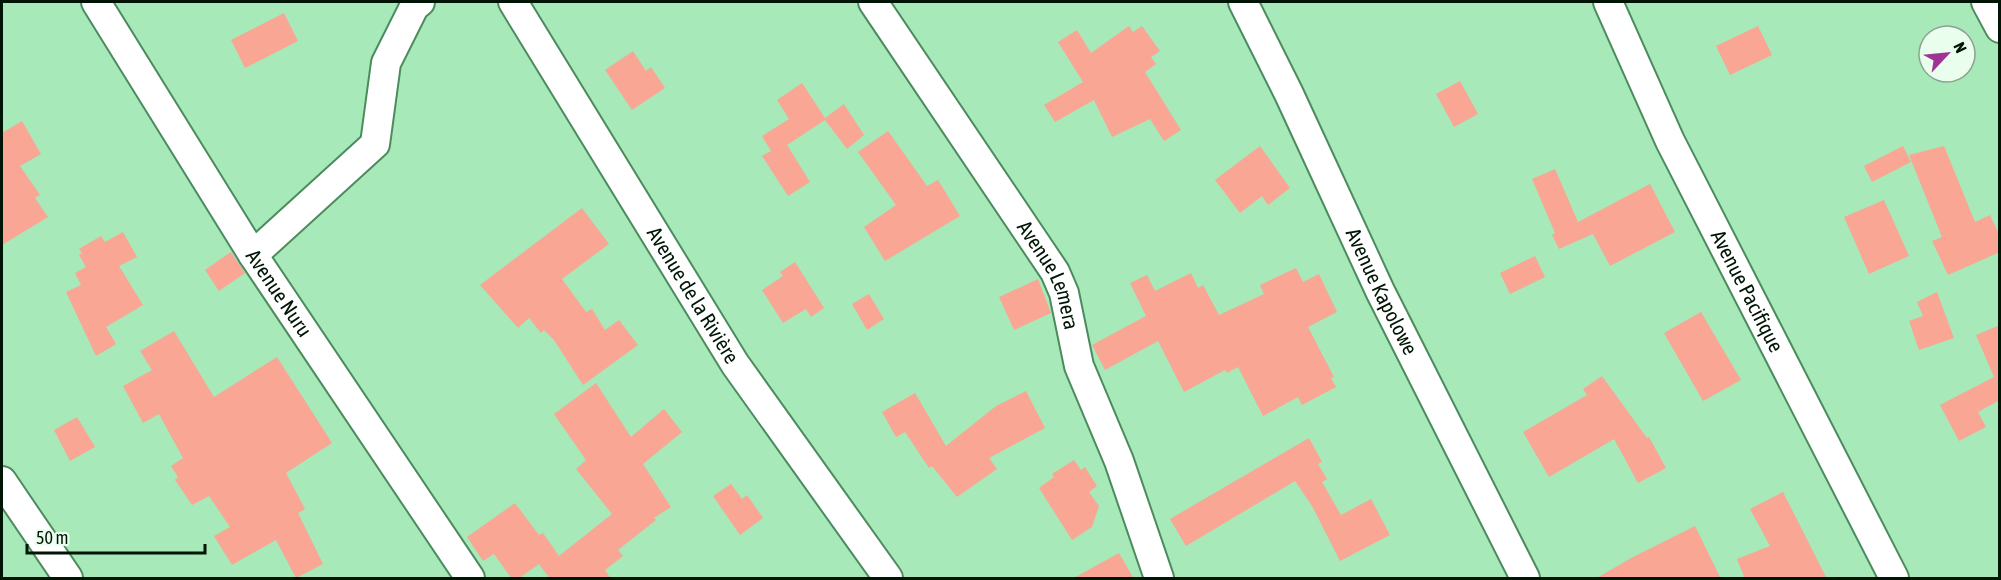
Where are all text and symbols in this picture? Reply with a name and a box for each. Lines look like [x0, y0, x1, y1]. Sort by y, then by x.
north arrow [1917, 24, 1977, 84]
text: N [1950, 39, 1971, 56]
street label: Avenue Lemera [1013, 216, 1084, 331]
street label: Avenue de la Rivière [643, 222, 745, 367]
street label: Avenue Kapolowe [1342, 224, 1423, 358]
street label: Avenue Pacifique [1707, 226, 1789, 356]
street label: Avenue Nuru [242, 245, 317, 341]
scale bar [27, 517, 206, 555]
text: 50 m [36, 527, 68, 548]

